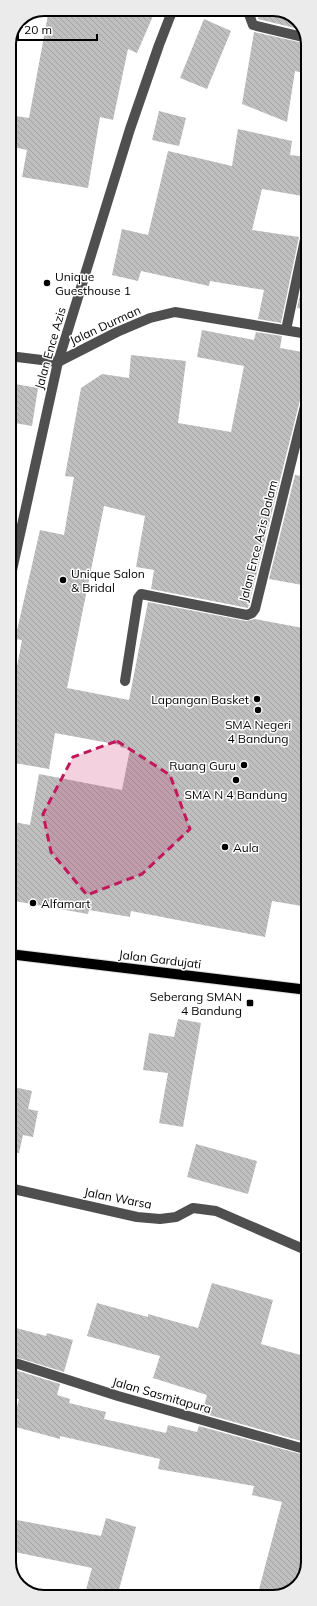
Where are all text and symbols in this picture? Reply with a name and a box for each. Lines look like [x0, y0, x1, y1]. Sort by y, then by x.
scale bar [18, 16, 97, 42]
text: 20 m [24, 22, 52, 37]
place label: Unique Guesthouse 1 [55, 269, 131, 298]
marker: Unique Guesthouse 1 [42, 278, 52, 288]
street label: Jalan Durman [67, 302, 143, 348]
street label: Jalan Ence Azis [31, 305, 69, 391]
street label: Jalan Ence Azis Dalam [236, 479, 280, 603]
place label: Unique Salon & Bridal [71, 566, 145, 595]
marker: Unique Salon & Bridal [58, 575, 68, 585]
place label: Lapangan Basket [151, 692, 249, 707]
marker: Lapangan Basket [252, 694, 262, 704]
marker: SMA Negeri 4 Bandung [253, 705, 263, 715]
place label: SMA Negeri 4 Bandung [225, 717, 291, 746]
place label: Ruang Guru [169, 758, 236, 773]
marker: Ruang Guru [239, 760, 249, 770]
marker: SMA N 4 Bandung [231, 775, 241, 785]
place label: SMA N 4 Bandung [185, 787, 287, 802]
place label: Aula [233, 840, 259, 855]
marker: Aula [220, 842, 230, 852]
place label: Alfamart [41, 896, 90, 911]
marker: Alfamart [28, 898, 38, 908]
street label: Jalan Gardujati [118, 947, 202, 972]
place label: Seberang SMAN 4 Bandung [150, 989, 242, 1018]
marker: Seberang SMAN 4 Bandung [245, 998, 255, 1008]
street label: Jalan Warsa [83, 1184, 153, 1212]
street label: Jalan Sasmitapura [111, 1374, 213, 1416]

